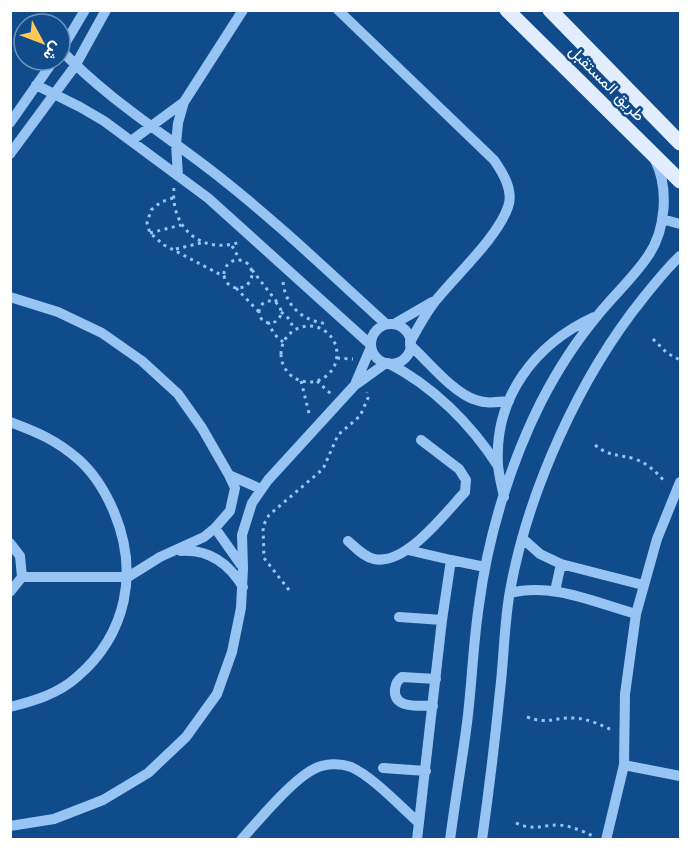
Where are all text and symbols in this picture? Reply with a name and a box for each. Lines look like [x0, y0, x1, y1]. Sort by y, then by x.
north arrow [12, 12, 72, 72]
text: ش [39, 38, 66, 65]
street label: طريق المستقبل [564, 41, 649, 126]

